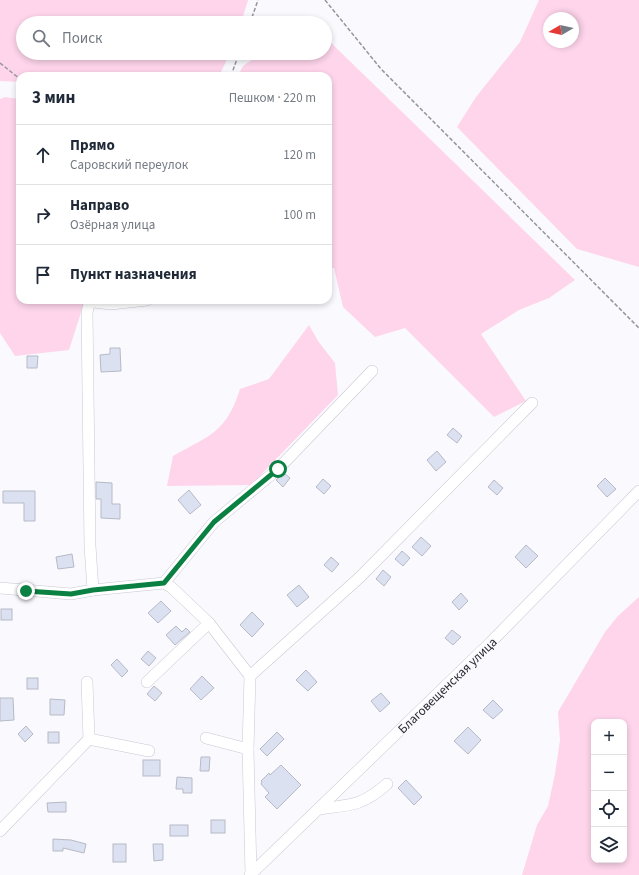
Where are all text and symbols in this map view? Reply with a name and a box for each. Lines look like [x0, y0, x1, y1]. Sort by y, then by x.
north arrow [543, 12, 579, 48]
search box [16, 16, 332, 60]
icon: search [30, 27, 52, 49]
text: Поиск [62, 28, 103, 49]
text: 3 мин [32, 86, 75, 110]
text: Пешком · 220 m [229, 89, 316, 107]
text: Прямо [70, 135, 115, 156]
icon: ahead [32, 144, 54, 166]
text: 120 m [283, 146, 316, 164]
text: Саровский переулок [70, 156, 188, 174]
text: Направо [70, 195, 129, 216]
icon: right [32, 204, 54, 226]
text: 100 m [283, 206, 316, 224]
text: Озёрная улица [70, 216, 155, 234]
icon: arrive [32, 264, 54, 286]
text: Пункт назначения [70, 264, 197, 285]
route start [269, 460, 287, 478]
route end [17, 582, 35, 600]
street label: Благовещенская улица [394, 634, 501, 738]
map controls [591, 719, 627, 863]
button: + [591, 719, 627, 755]
button: − [591, 755, 627, 791]
button: locate [591, 791, 627, 827]
button: layers [591, 827, 627, 863]

